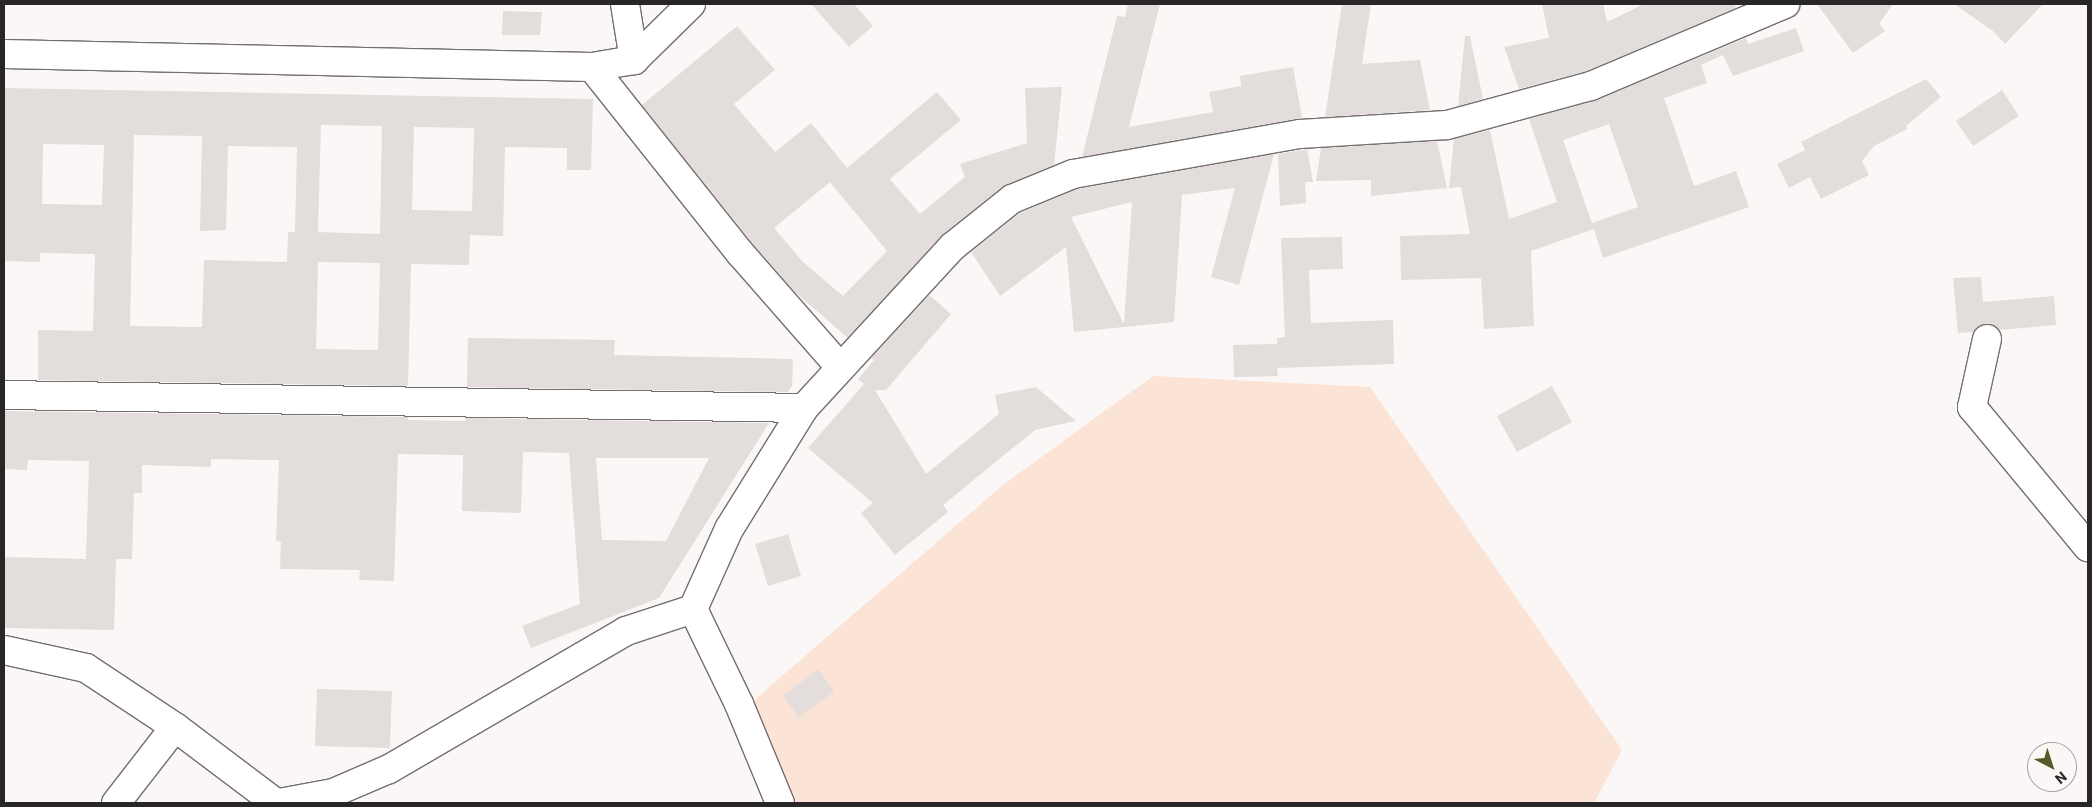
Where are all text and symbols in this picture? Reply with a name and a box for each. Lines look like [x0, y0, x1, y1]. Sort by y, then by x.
north arrow [2027, 742, 2077, 792]
text: N [2052, 768, 2070, 787]

